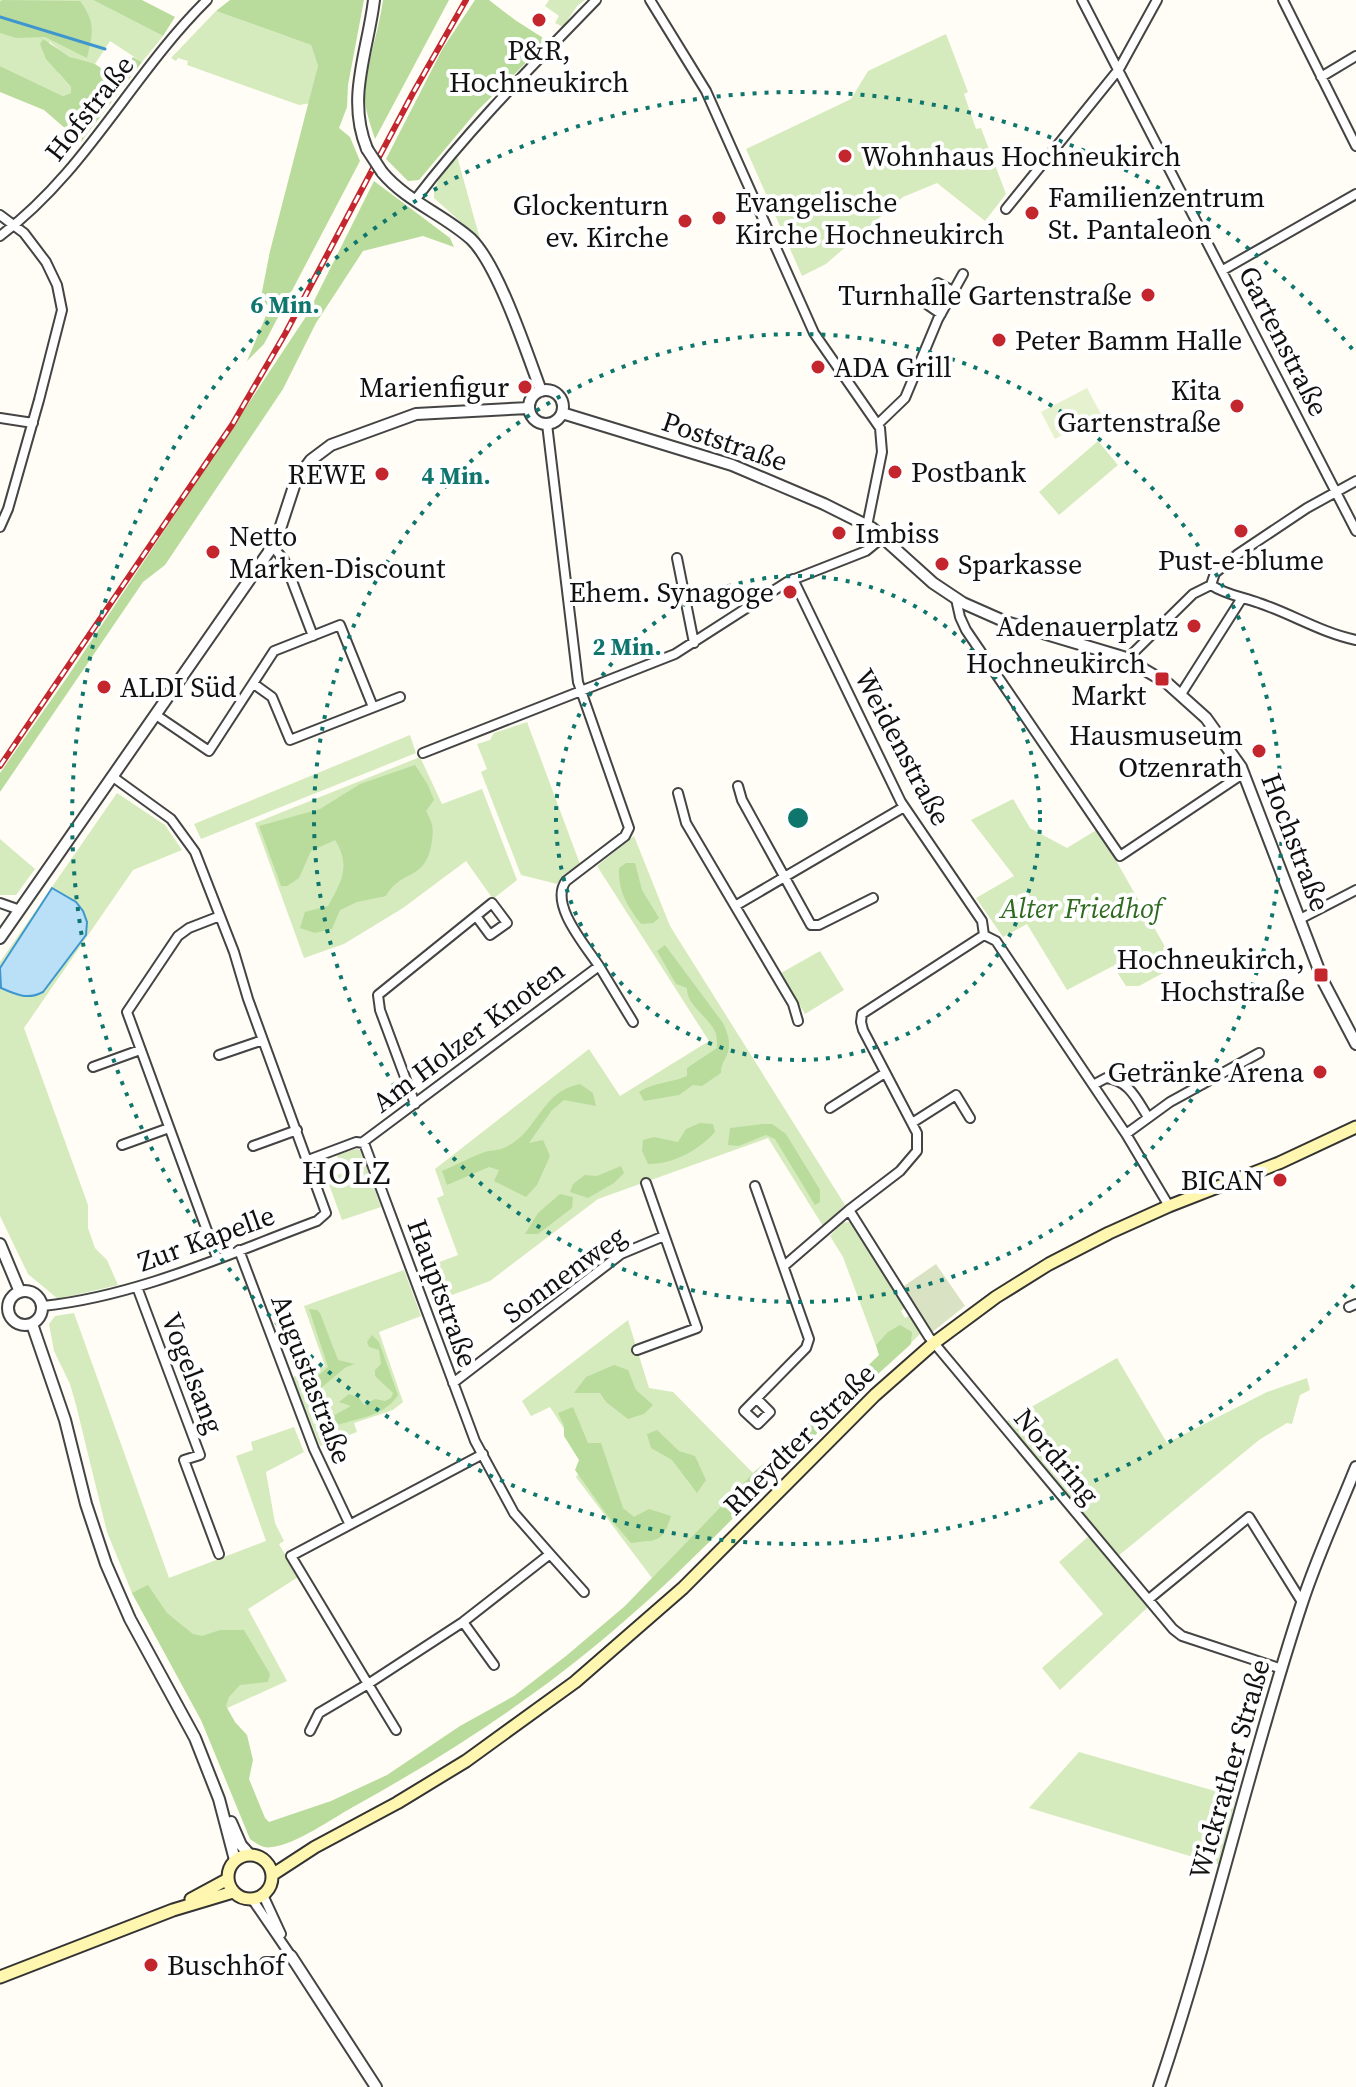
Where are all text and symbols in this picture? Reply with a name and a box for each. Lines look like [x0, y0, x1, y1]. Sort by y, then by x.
marker: P&R, Hochneukirch [530, 11, 548, 29]
place label: P&R, Hochneukirch [449, 31, 629, 101]
street label: Hofstraße [36, 47, 142, 169]
place label: Wohnhaus Hochneukirch [861, 137, 1181, 175]
marker: Wohnhaus Hochneukirch [836, 147, 854, 165]
place label: Familienzentrum St. Pantaleon [1048, 178, 1265, 248]
place label: Evangelische Kirche Hochneukirch [735, 183, 1005, 253]
place label: Glockenturn ev. Kirche [513, 186, 669, 256]
marker: Familienzentrum St. Pantaleon [1023, 204, 1041, 222]
marker: Evangelische Kirche Hochneukirch [710, 209, 728, 227]
marker: Glockenturn ev. Kirche [676, 212, 694, 230]
street label: Gartenstraße [1230, 259, 1338, 423]
place label: Turnhalle Gartenstraße [838, 276, 1132, 314]
marker: Turnhalle Gartenstraße [1139, 286, 1157, 304]
text: 6 Min. [250, 288, 320, 321]
place label: Peter Bamm Halle [1015, 321, 1242, 359]
marker: Peter Bamm Halle [990, 331, 1008, 349]
place label: ADA Grill [834, 348, 952, 386]
marker: ADA Grill [809, 358, 827, 376]
place label: Marienfigur [359, 368, 509, 406]
place label: Kita Gartenstraße [1057, 371, 1222, 441]
marker: Marienfigur [516, 378, 534, 396]
marker: Kita Gartenstraße [1228, 397, 1246, 415]
street label: Poststraße [657, 402, 793, 480]
place label: Postbank [911, 453, 1027, 491]
place label: REWE [287, 455, 366, 493]
text: 4 Min. [421, 459, 491, 492]
marker: Postbank [886, 463, 904, 481]
marker: REWE [373, 465, 391, 483]
place label: Imbiss [855, 514, 939, 552]
place label: Netto Marken-Discount [229, 517, 446, 587]
marker: Pust-e-blume [1232, 522, 1250, 540]
marker: Imbiss [830, 524, 848, 542]
place label: Pust-e-blume [1158, 541, 1324, 579]
marker: Netto Marken-Discount [204, 543, 222, 561]
place label: Sparkasse [958, 545, 1082, 583]
marker: Sparkasse [933, 555, 951, 573]
place label: Ehem. Synagoge [569, 573, 774, 611]
marker: Ehem. Synagoge [781, 583, 799, 601]
place label: Adenauerplatz [996, 607, 1178, 645]
marker: Adenauerplatz [1185, 617, 1203, 635]
text: 2 Min. [592, 630, 662, 663]
place label: Hochneukirch Markt [966, 644, 1147, 714]
street label: Weidenstraße [846, 662, 960, 832]
place label: ALDI Süd [120, 668, 237, 706]
marker: Hochneukirch Markt [1153, 670, 1171, 688]
marker: ALDI Süd [95, 678, 113, 696]
place label: Hausmuseum Otzenrath [1069, 716, 1243, 786]
marker: Hausmuseum Otzenrath [1250, 742, 1268, 760]
street label: Hochstraße [1252, 768, 1340, 916]
centre of rings [784, 804, 812, 832]
park label: Alter Friedhof [998, 889, 1168, 927]
place label: Hochneukirch, Hochstraße [1117, 940, 1305, 1010]
street label: Am Holzer Knoten [364, 951, 572, 1121]
marker: Hochneukirch, Hochstraße [1312, 966, 1330, 984]
place label: Getränke Arena [1108, 1053, 1305, 1091]
marker: Getränke Arena [1311, 1063, 1329, 1081]
district label: HOLZ [302, 1151, 392, 1195]
place label: BICAN [1181, 1161, 1264, 1199]
marker: BICAN [1271, 1171, 1289, 1189]
street label: Zur Kapelle [132, 1196, 280, 1280]
street label: Hauptstraße [399, 1214, 487, 1372]
street label: Sonnenweg [495, 1216, 633, 1332]
street label: Augustastraße [262, 1289, 362, 1469]
street label: Vogelsang [153, 1307, 233, 1439]
street label: Rheydter Straße [715, 1355, 883, 1523]
street label: Nordring [1006, 1400, 1108, 1512]
street label: Wickrather Straße [1179, 1654, 1279, 1884]
place label: Buschhof [167, 1946, 287, 1984]
marker: Buschhof [142, 1956, 160, 1974]

